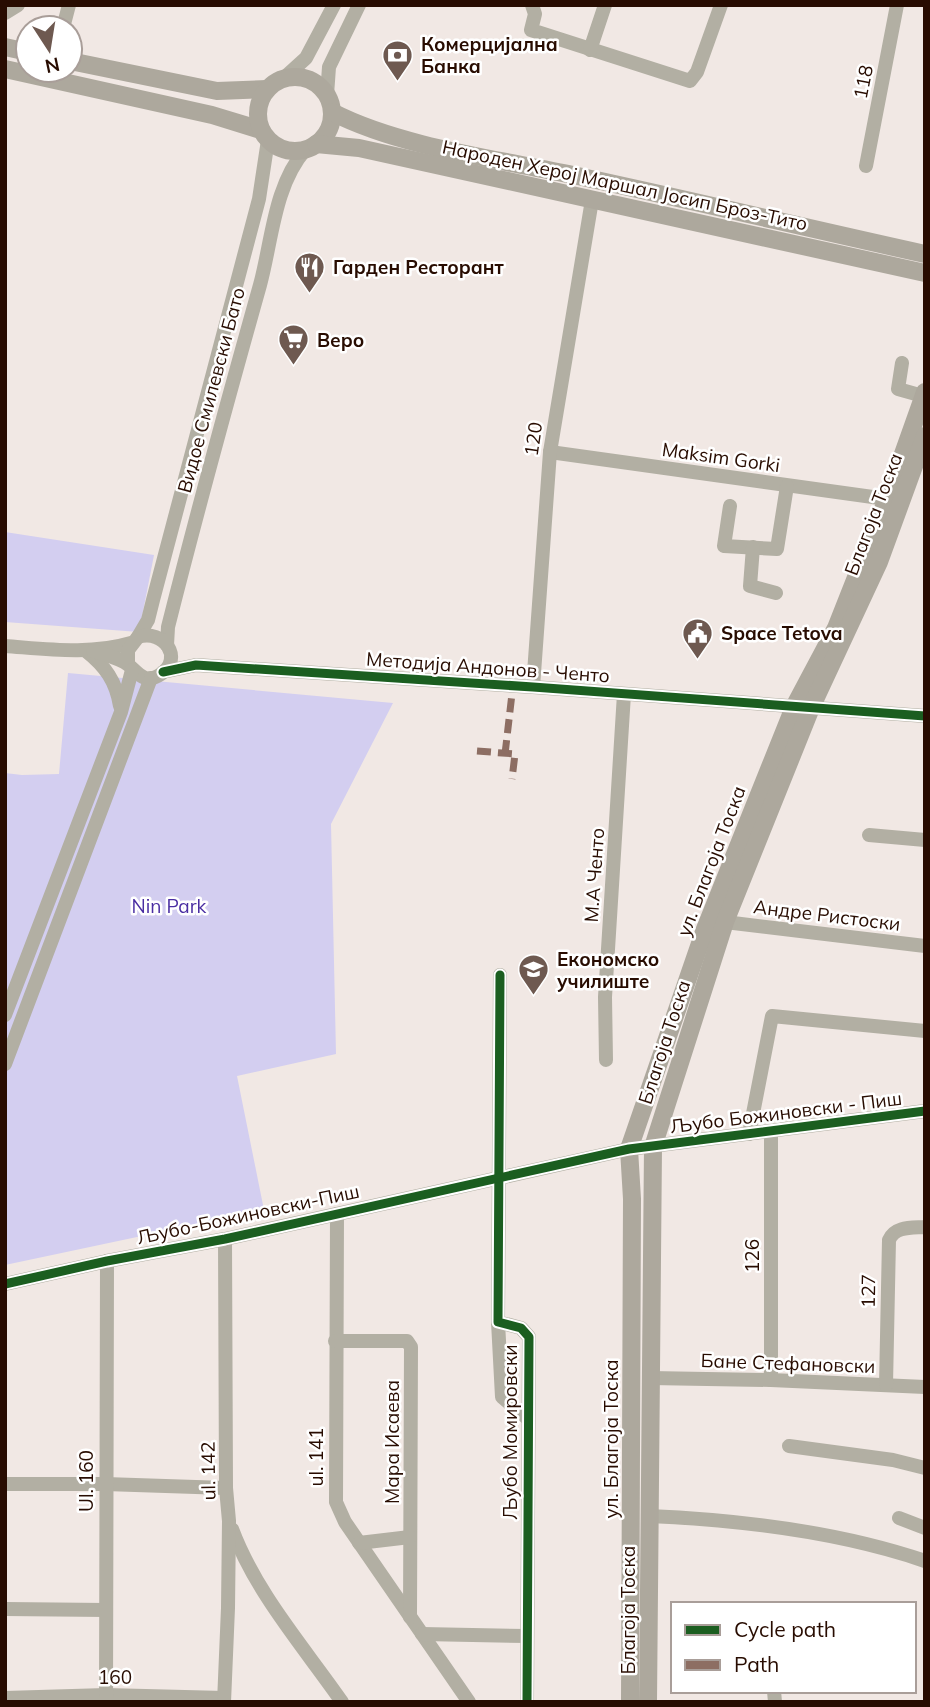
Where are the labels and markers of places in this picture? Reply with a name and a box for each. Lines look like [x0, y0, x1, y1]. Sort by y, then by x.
place label: Комерцијална Банка [421, 32, 558, 78]
bank icon: Комерцијална Банка [381, 38, 415, 82]
restaurant icon: Гарден Ресторант [293, 250, 327, 294]
place label: Гарден Ресторант [333, 255, 505, 279]
supermarket icon: Веро [277, 323, 311, 367]
place label: Веро [317, 328, 364, 352]
public building icon: Space Tetova [681, 616, 715, 660]
place label: Space Tetova [721, 621, 843, 645]
place label: Економско училиште [557, 947, 659, 993]
school or university icon: Економско училиште [517, 953, 551, 997]

